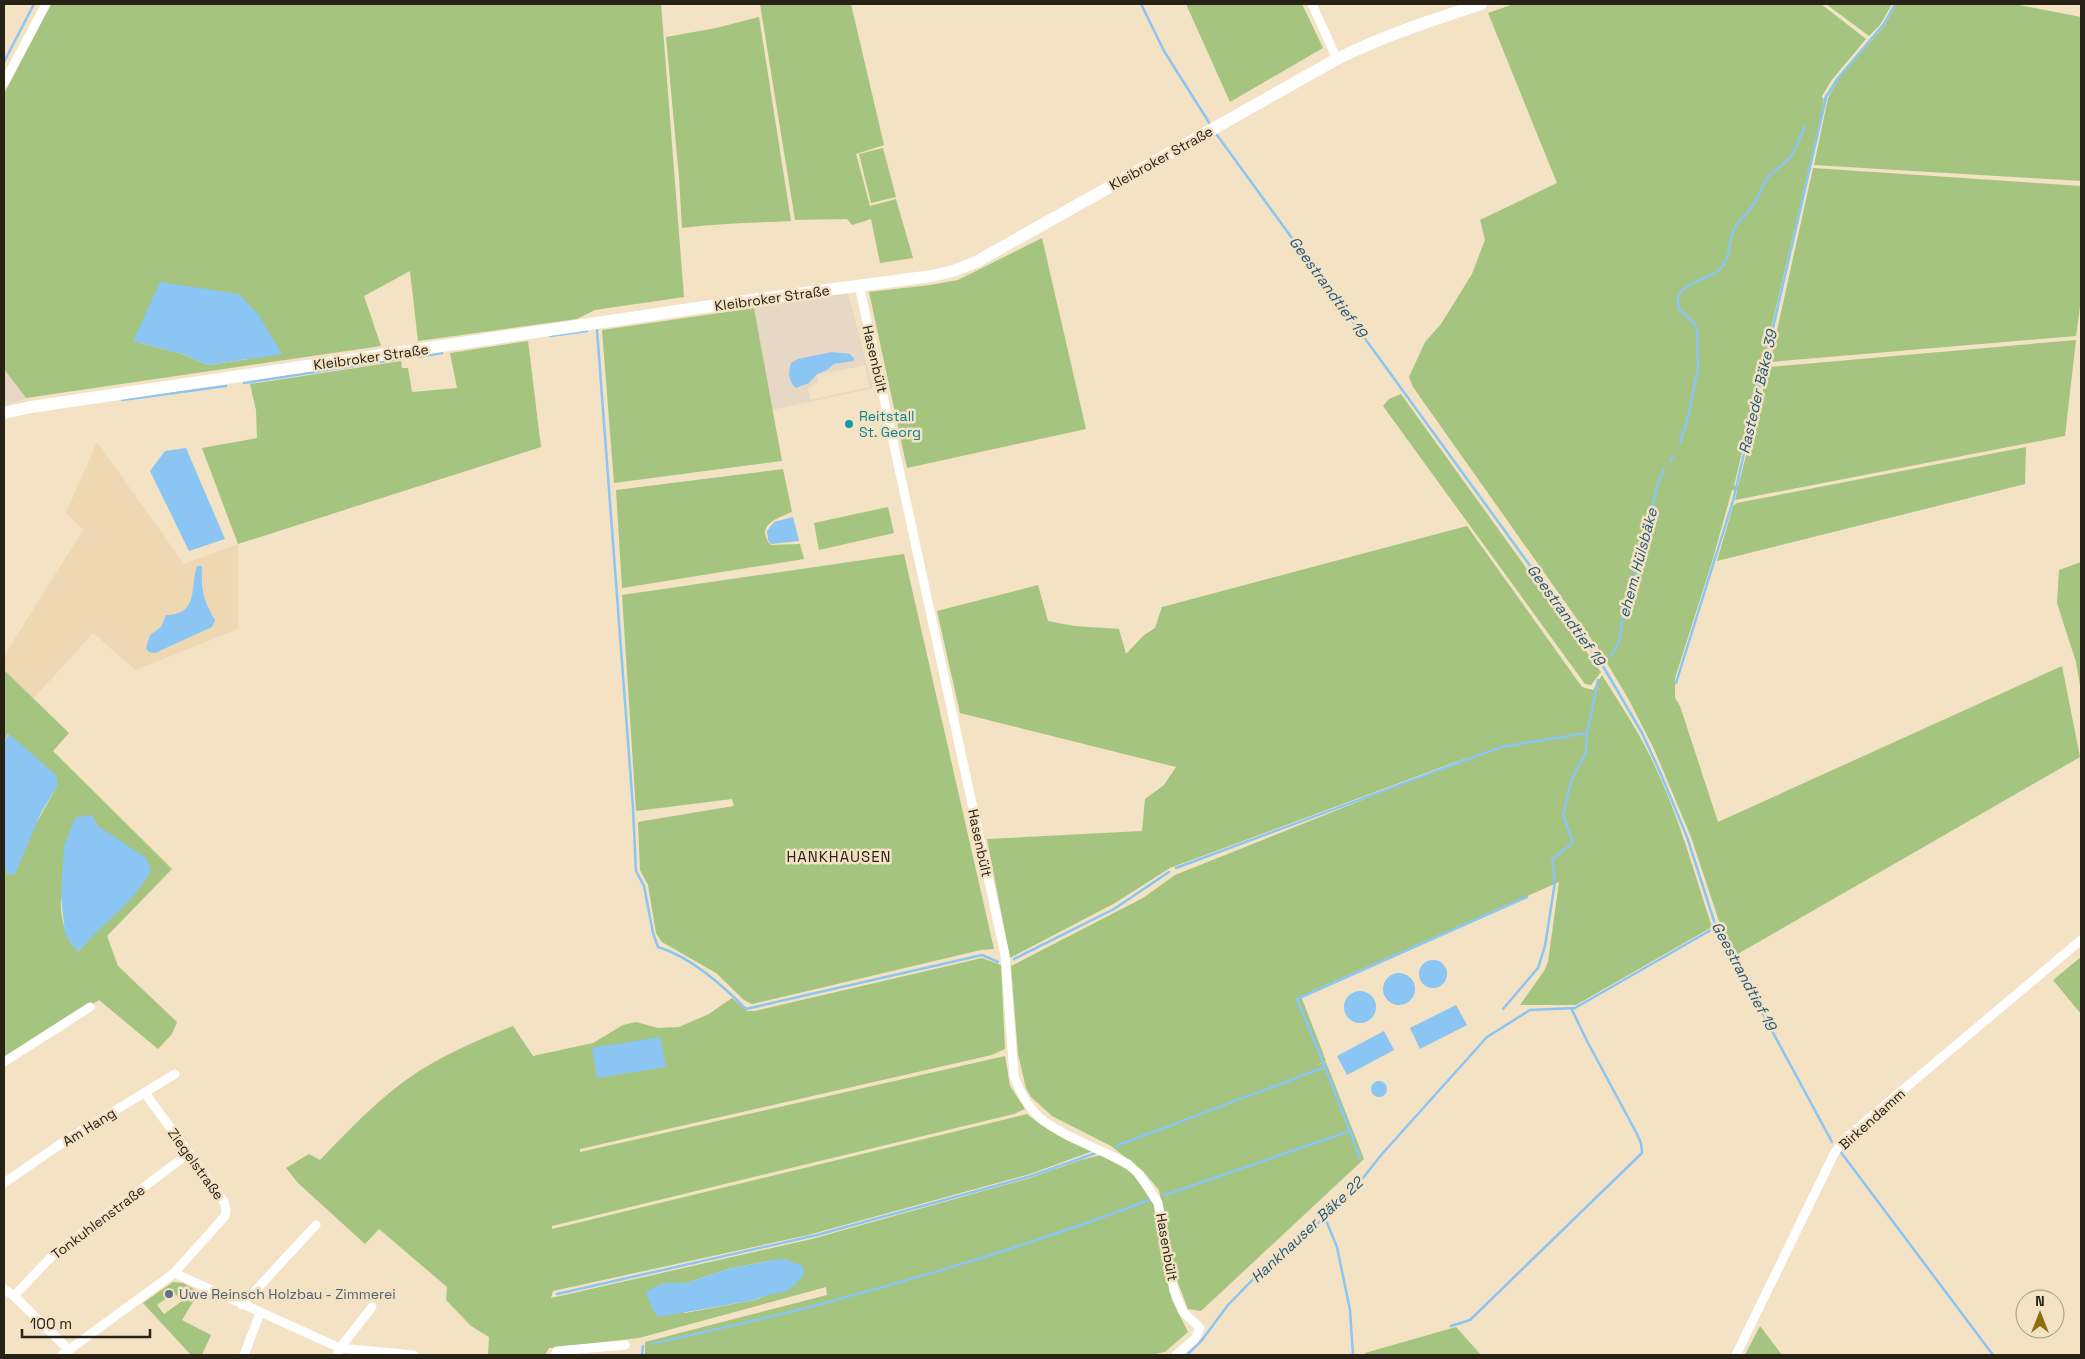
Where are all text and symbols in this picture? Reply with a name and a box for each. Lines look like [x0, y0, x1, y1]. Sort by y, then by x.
street label: Kleibroker Straße [1106, 122, 1216, 194]
water label: Geestrandtief 19 [1285, 232, 1373, 342]
street label: Kleibroker Straße [713, 281, 831, 315]
street label: Hasenbült [858, 323, 892, 395]
water label: Rasteder Bäke 39 [1734, 326, 1781, 456]
street label: Kleibroker Straße [312, 340, 430, 374]
place label: Reitstall St. Georg [859, 407, 921, 441]
marker: Reitstall St. Georg [843, 418, 855, 430]
water label: ehem. Hülsbäke [1614, 505, 1662, 620]
water label: Geestrandtief 19 [1523, 560, 1611, 670]
street label: Hasenbült [964, 807, 996, 879]
district label: HANKHAUSEN [786, 847, 892, 866]
water label: Geestrandtief 19 [1708, 918, 1782, 1035]
street label: Birkendamm [1835, 1084, 1909, 1154]
street label: Am Hang [59, 1104, 119, 1150]
street label: Ziegelstraße [164, 1125, 228, 1203]
water label: Hankhauser Bäke 22 [1247, 1172, 1368, 1286]
street label: Tonkuhlenstraße [48, 1181, 148, 1263]
street label: Hasenbült [1152, 1212, 1182, 1282]
place label: Uwe Reinsch Holzbau - Zimmerei [179, 1285, 396, 1303]
marker: Uwe Reinsch Holzbau - Zimmerei [163, 1288, 175, 1300]
north arrow [2015, 1289, 2065, 1339]
text: N [2035, 1292, 2045, 1310]
scale bar [22, 1306, 150, 1338]
text: 100 m [30, 1314, 72, 1333]

